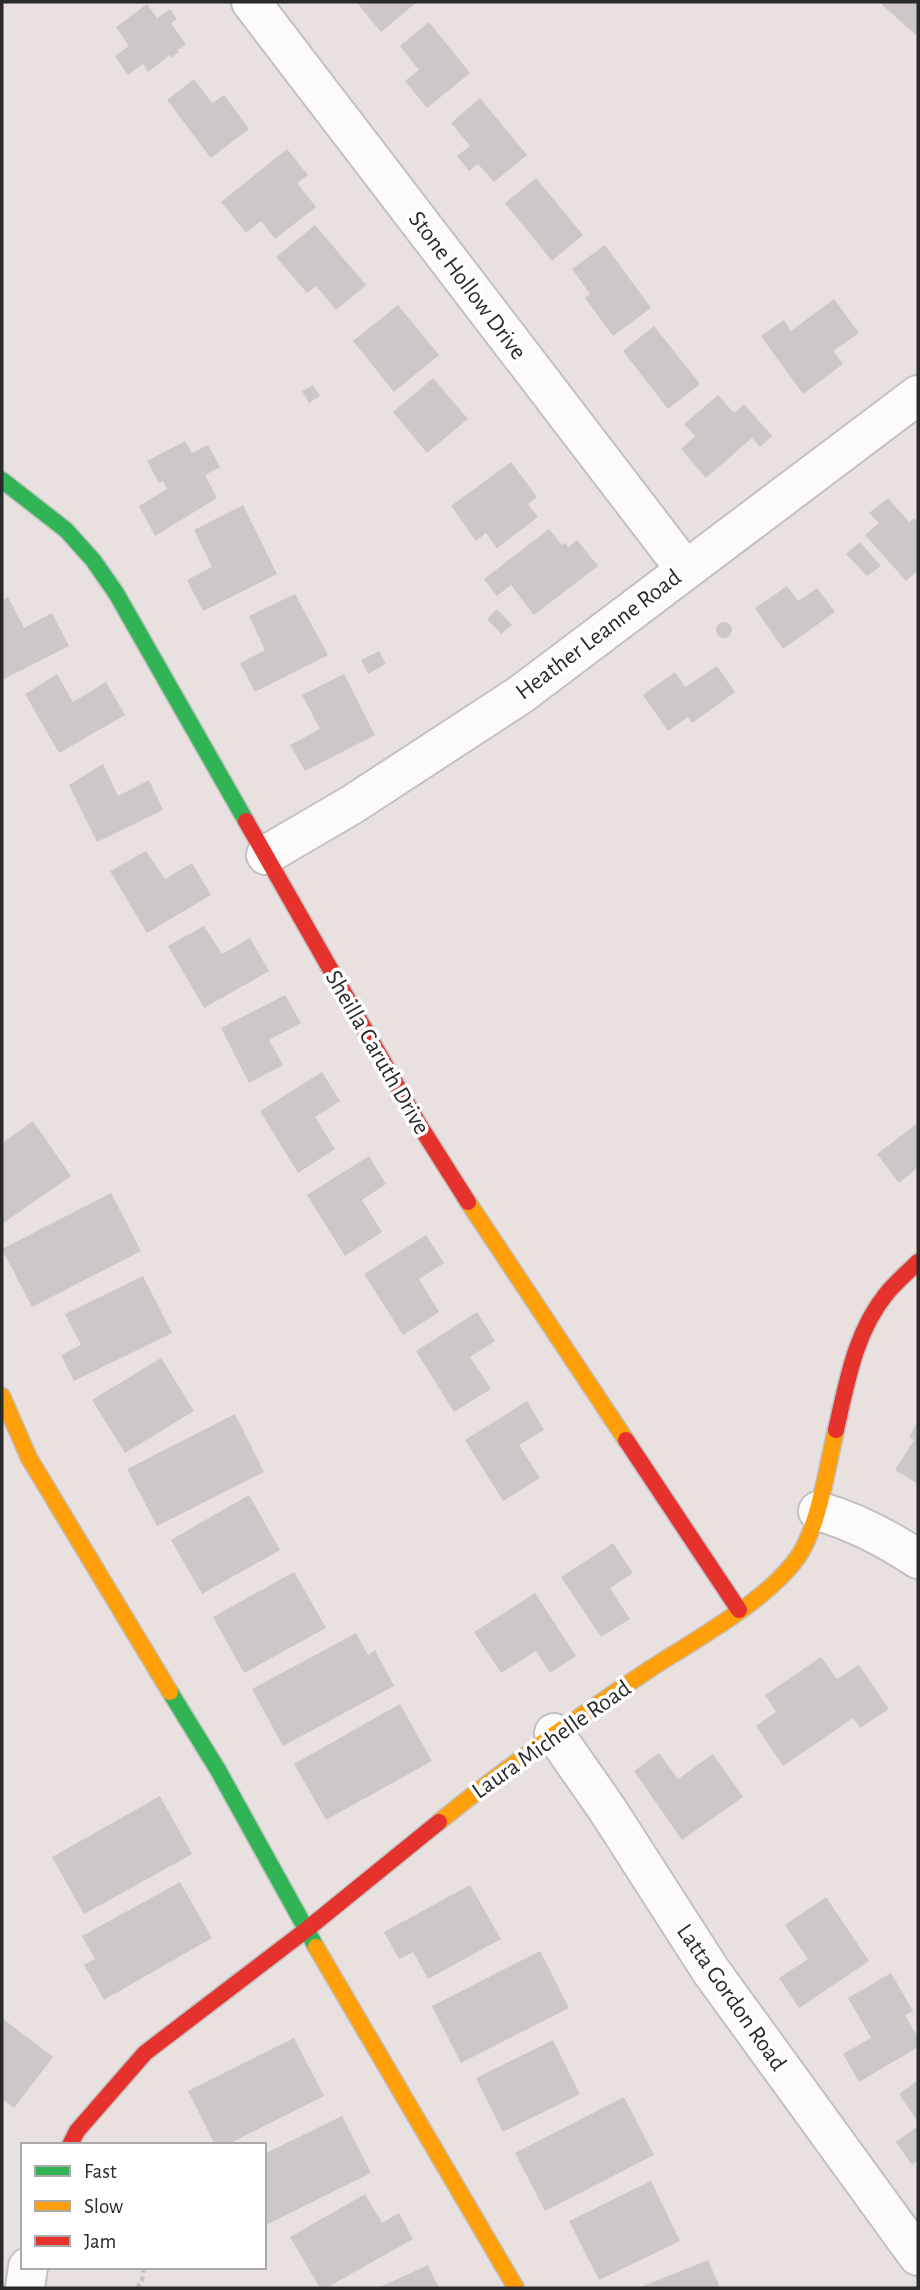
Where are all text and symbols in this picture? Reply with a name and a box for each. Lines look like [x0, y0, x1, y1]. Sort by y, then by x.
street label: Stone Hollow Drive [404, 207, 531, 364]
street label: Heather Leanne Road [512, 565, 686, 705]
street label: Sheilla Caruth Drive [321, 967, 434, 1138]
street label: Laura Michelle Road [468, 1676, 635, 1804]
street label: Latta Gordon Road [672, 1920, 791, 2075]
legend [21, 2143, 266, 2269]
text: Fast [84, 2161, 117, 2182]
text: Slow [84, 2196, 123, 2217]
text: Jam [84, 2231, 116, 2252]

